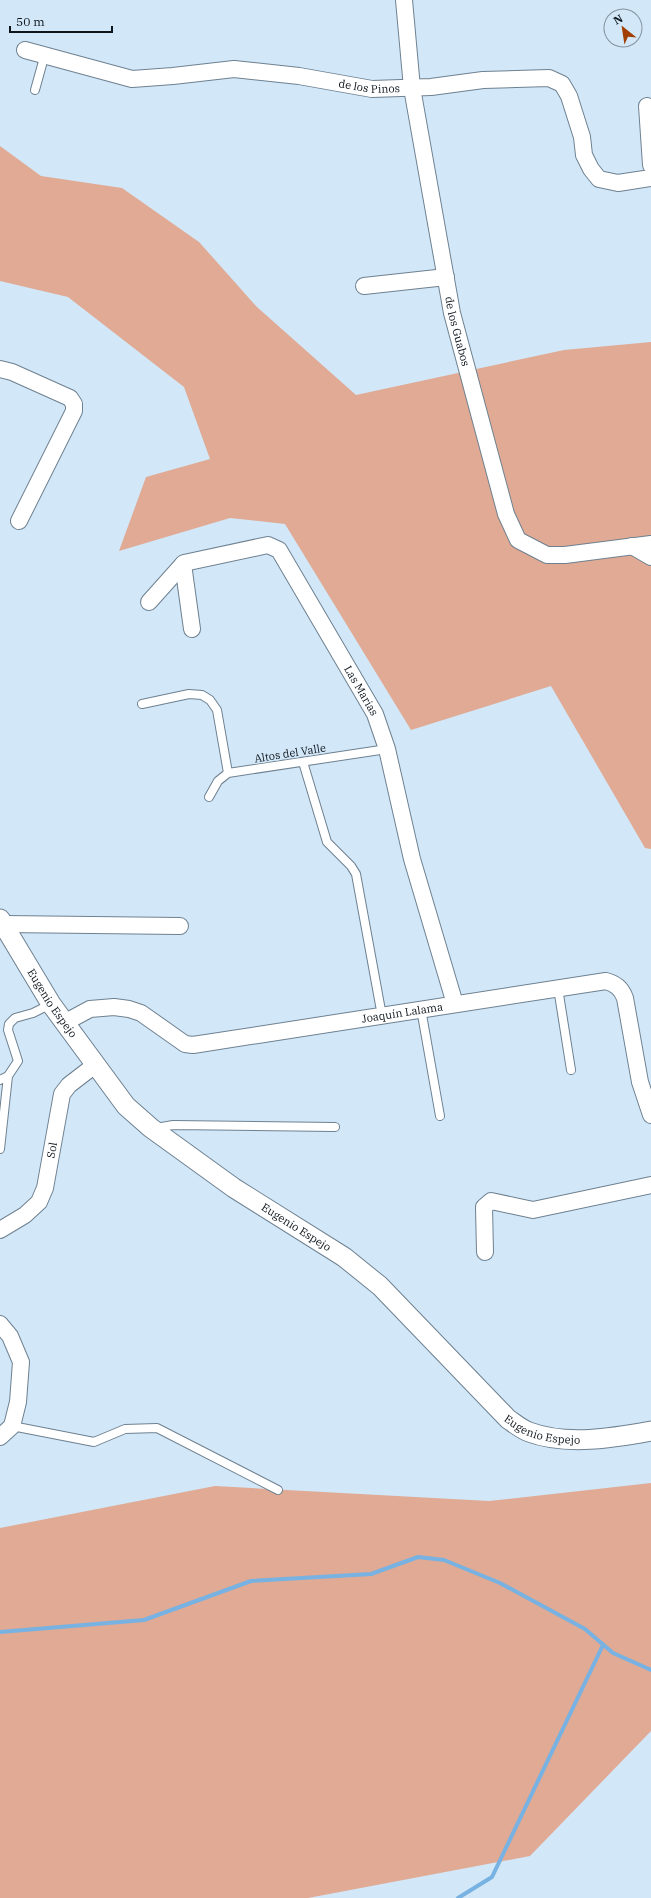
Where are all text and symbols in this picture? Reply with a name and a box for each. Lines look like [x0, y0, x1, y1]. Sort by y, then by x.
scale bar [10, 8, 112, 34]
north arrow [603, 8, 643, 48]
text: N [611, 11, 626, 28]
text: 50 m [16, 14, 45, 29]
street label: de los Pinos [338, 76, 400, 96]
street label: de los Guabos [442, 295, 473, 368]
street label: Las Marias [341, 663, 381, 718]
street label: Altos del Valle [253, 740, 327, 766]
street label: Eugenio Espejo [24, 966, 80, 1040]
street label: Joaquín Lalama [361, 999, 444, 1026]
street label: Sol [44, 1141, 60, 1159]
street label: Eugenio Espejo [259, 1200, 334, 1254]
street label: Eugenio Espejo [502, 1411, 580, 1447]

